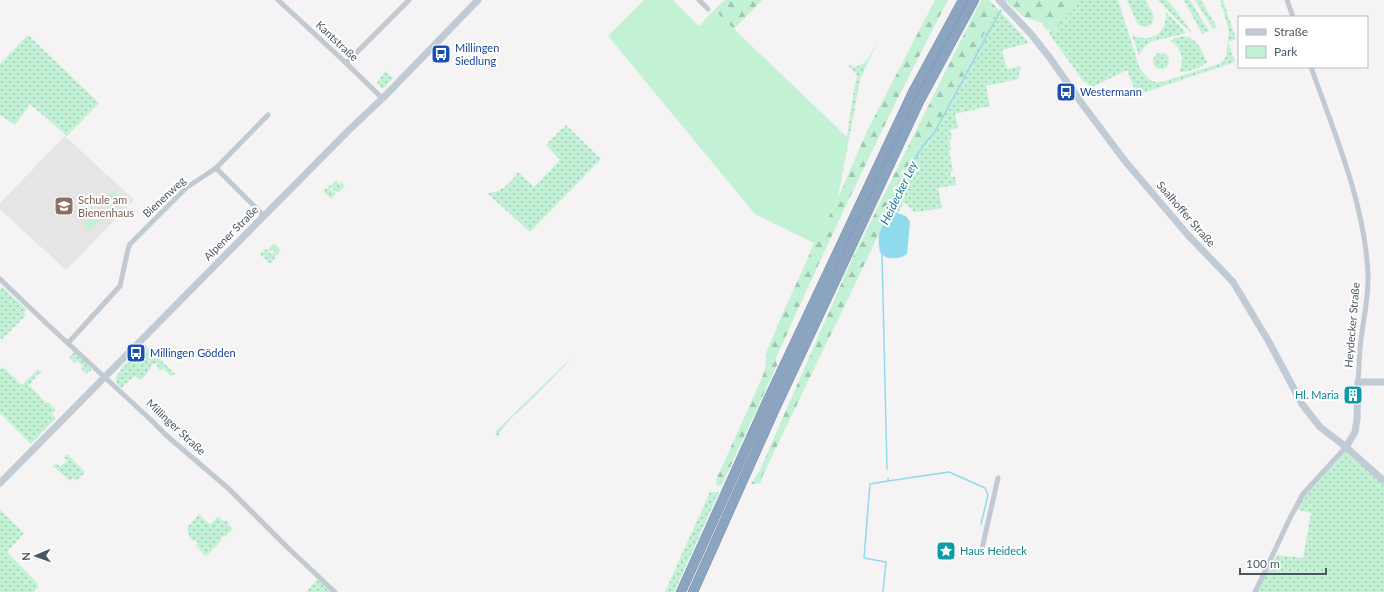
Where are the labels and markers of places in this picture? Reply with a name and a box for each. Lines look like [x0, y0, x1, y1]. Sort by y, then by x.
place label: Millingen Siedlung [455, 41, 499, 67]
bus stop icon: Millingen Siedlung [430, 43, 452, 65]
bus stop icon: Westermann [1055, 81, 1077, 103]
place label: Westermann [1080, 85, 1142, 98]
place label: Schule am Bienenhaus [78, 193, 134, 219]
school or university icon: Schule am Bienenhaus [53, 195, 75, 217]
bus stop icon: Millingen Gödden [125, 342, 147, 364]
place label: Millingen Gödden [150, 346, 236, 359]
building icon: Hl. Maria [1342, 384, 1364, 406]
place label: Hl. Maria [1295, 388, 1339, 401]
place icon: Haus Heideck [935, 540, 957, 562]
place label: Haus Heideck [960, 544, 1027, 557]

